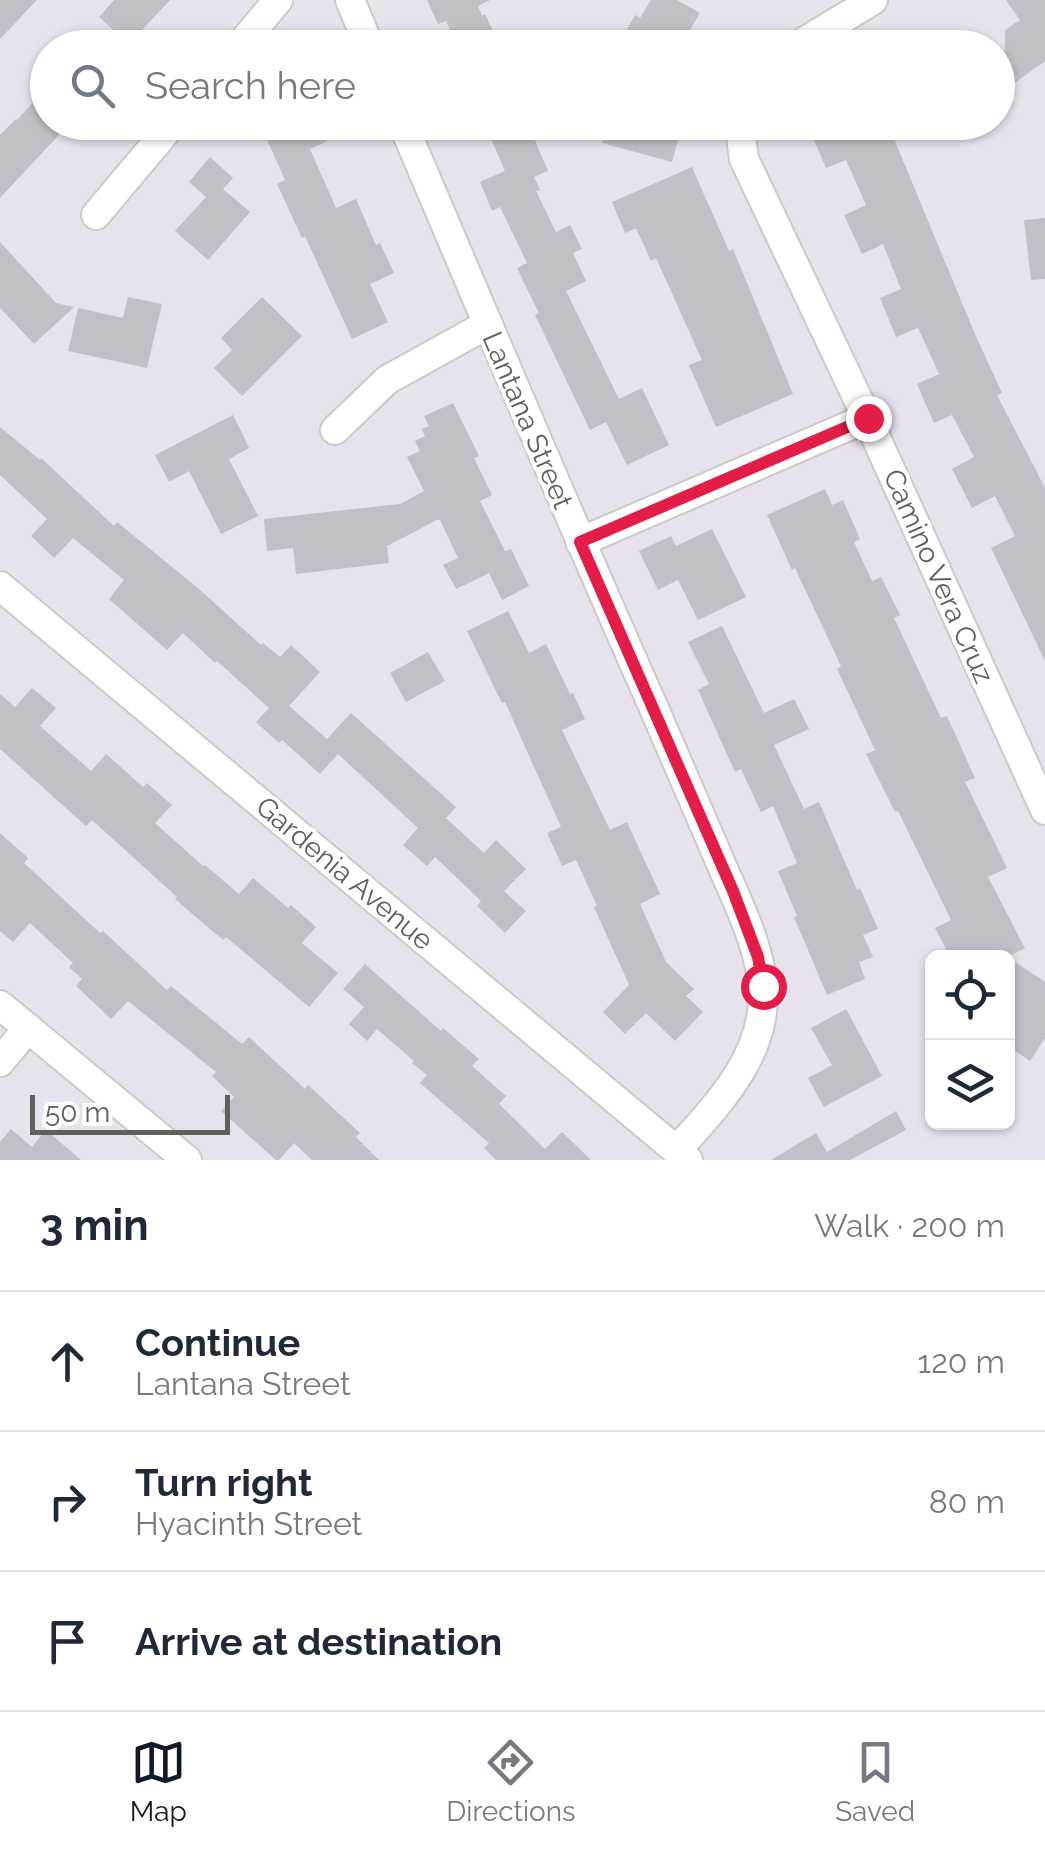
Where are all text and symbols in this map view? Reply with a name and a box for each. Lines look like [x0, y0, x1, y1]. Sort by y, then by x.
search box [30, 30, 1015, 140]
icon: search [65, 58, 120, 113]
text: Search here [145, 63, 356, 108]
street label: Lantana Street [475, 327, 580, 514]
route end [846, 396, 892, 442]
street label: Camino Vera Cruz [877, 464, 1001, 688]
street label: Gardenia Avenue [249, 790, 440, 957]
map controls [925, 950, 1015, 1130]
button: locate [925, 950, 1015, 1040]
route start [741, 964, 787, 1010]
button: layers [925, 1040, 1015, 1130]
scale bar [30, 1090, 230, 1134]
text: 50 m [45, 1096, 110, 1129]
text: 3 min [40, 1201, 149, 1250]
text: Walk · 200 m [814, 1207, 1005, 1244]
text: Continue [135, 1320, 300, 1365]
icon: ahead [40, 1334, 95, 1389]
text: 120 m [917, 1343, 1005, 1380]
text: Lantana Street [135, 1365, 351, 1402]
text: Turn right [135, 1460, 312, 1505]
icon: right [40, 1474, 95, 1529]
text: 80 m [929, 1483, 1005, 1520]
text: Hyacinth Street [135, 1505, 362, 1542]
icon: arrive [40, 1614, 95, 1669]
text: Arrive at destination [135, 1619, 502, 1664]
tab: Map [130, 1735, 187, 1828]
tab: Directions [446, 1735, 576, 1828]
tab: Saved [835, 1735, 915, 1828]

